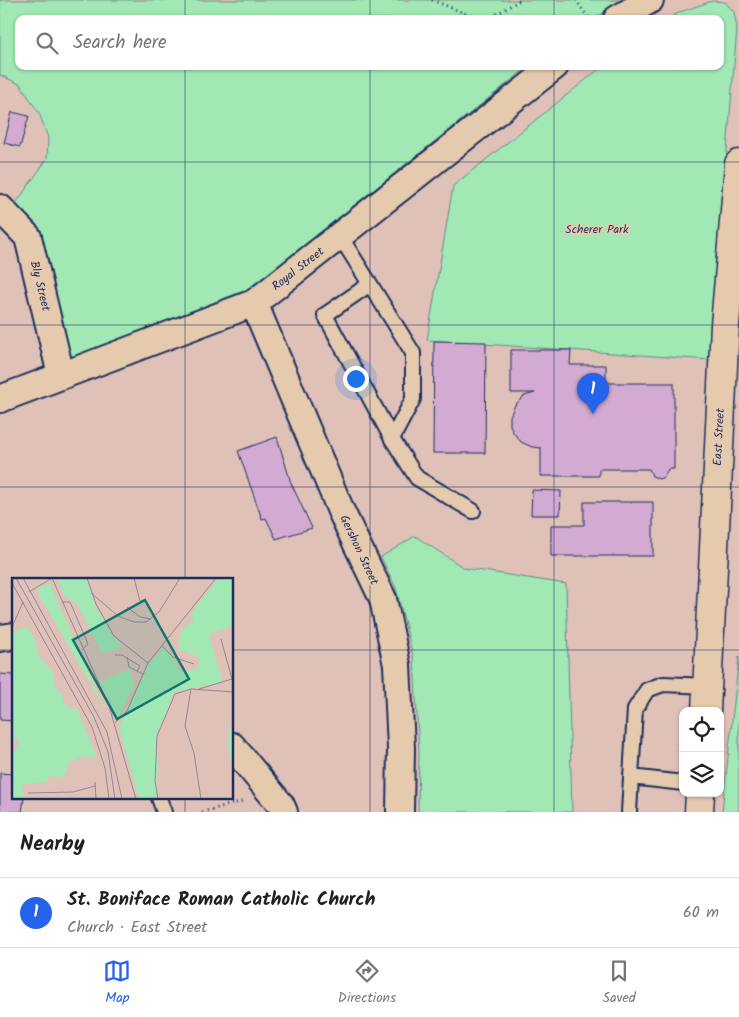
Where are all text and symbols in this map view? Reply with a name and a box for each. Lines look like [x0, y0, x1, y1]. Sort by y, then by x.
search box [15, 15, 724, 70]
text: Search here [73, 28, 167, 58]
icon: search [33, 29, 61, 57]
park label: Scherer Park [565, 220, 629, 239]
street label: Royal Street [268, 242, 329, 296]
street label: Bly Street [25, 259, 56, 314]
your location [343, 366, 369, 392]
pin: 1 [577, 373, 609, 414]
street label: East Street [708, 407, 730, 466]
street label: Gershon Street [334, 512, 384, 588]
inset map [12, 578, 234, 800]
map controls [679, 707, 724, 797]
button: locate [679, 707, 724, 752]
button: layers [679, 752, 724, 797]
text: Nearby [20, 828, 85, 861]
text: St. Boniface Roman Catholic Church [67, 885, 375, 915]
text: 1 [34, 900, 38, 925]
text: 60 m [683, 900, 719, 925]
text: Church · East Street [67, 915, 207, 940]
tab: Map [103, 957, 131, 1009]
tab: Directions [338, 957, 396, 1009]
tab: Saved [602, 957, 636, 1009]

